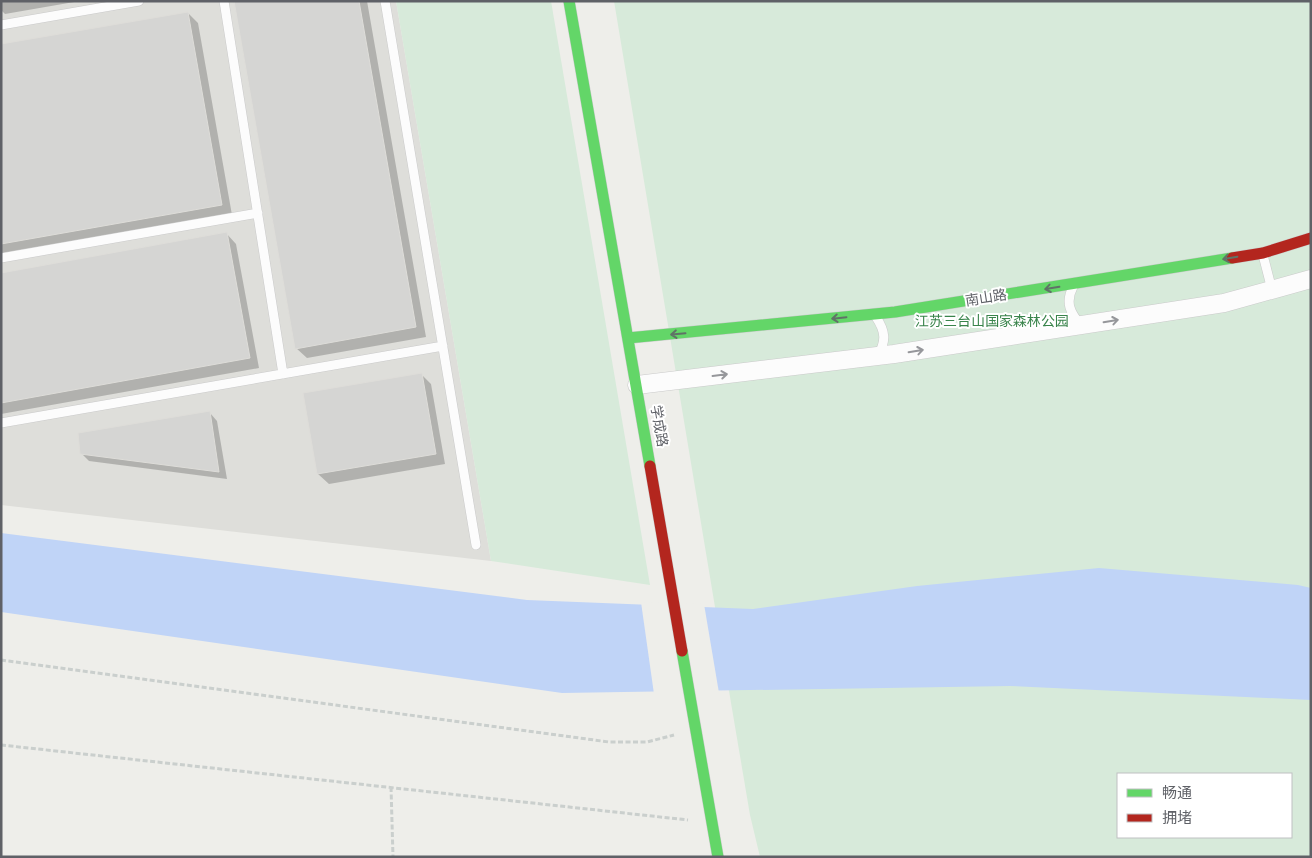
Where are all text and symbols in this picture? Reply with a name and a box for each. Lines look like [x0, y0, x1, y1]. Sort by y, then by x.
one-way arrow [1222, 254, 1238, 264]
one-way arrow [1045, 283, 1061, 293]
street label: 南山路 [964, 286, 1008, 310]
one-way arrow [832, 313, 848, 323]
park label: 江苏三台山国家森林公园 [915, 313, 1069, 330]
one-way arrow [1103, 315, 1119, 325]
one-way arrow [670, 329, 686, 338]
one-way arrow [908, 345, 924, 355]
one-way arrow [712, 370, 728, 380]
street label: 学成路 [647, 404, 671, 448]
legend [1117, 773, 1292, 838]
text: 畅通 [1162, 784, 1192, 802]
text: 拥堵 [1162, 809, 1192, 827]

